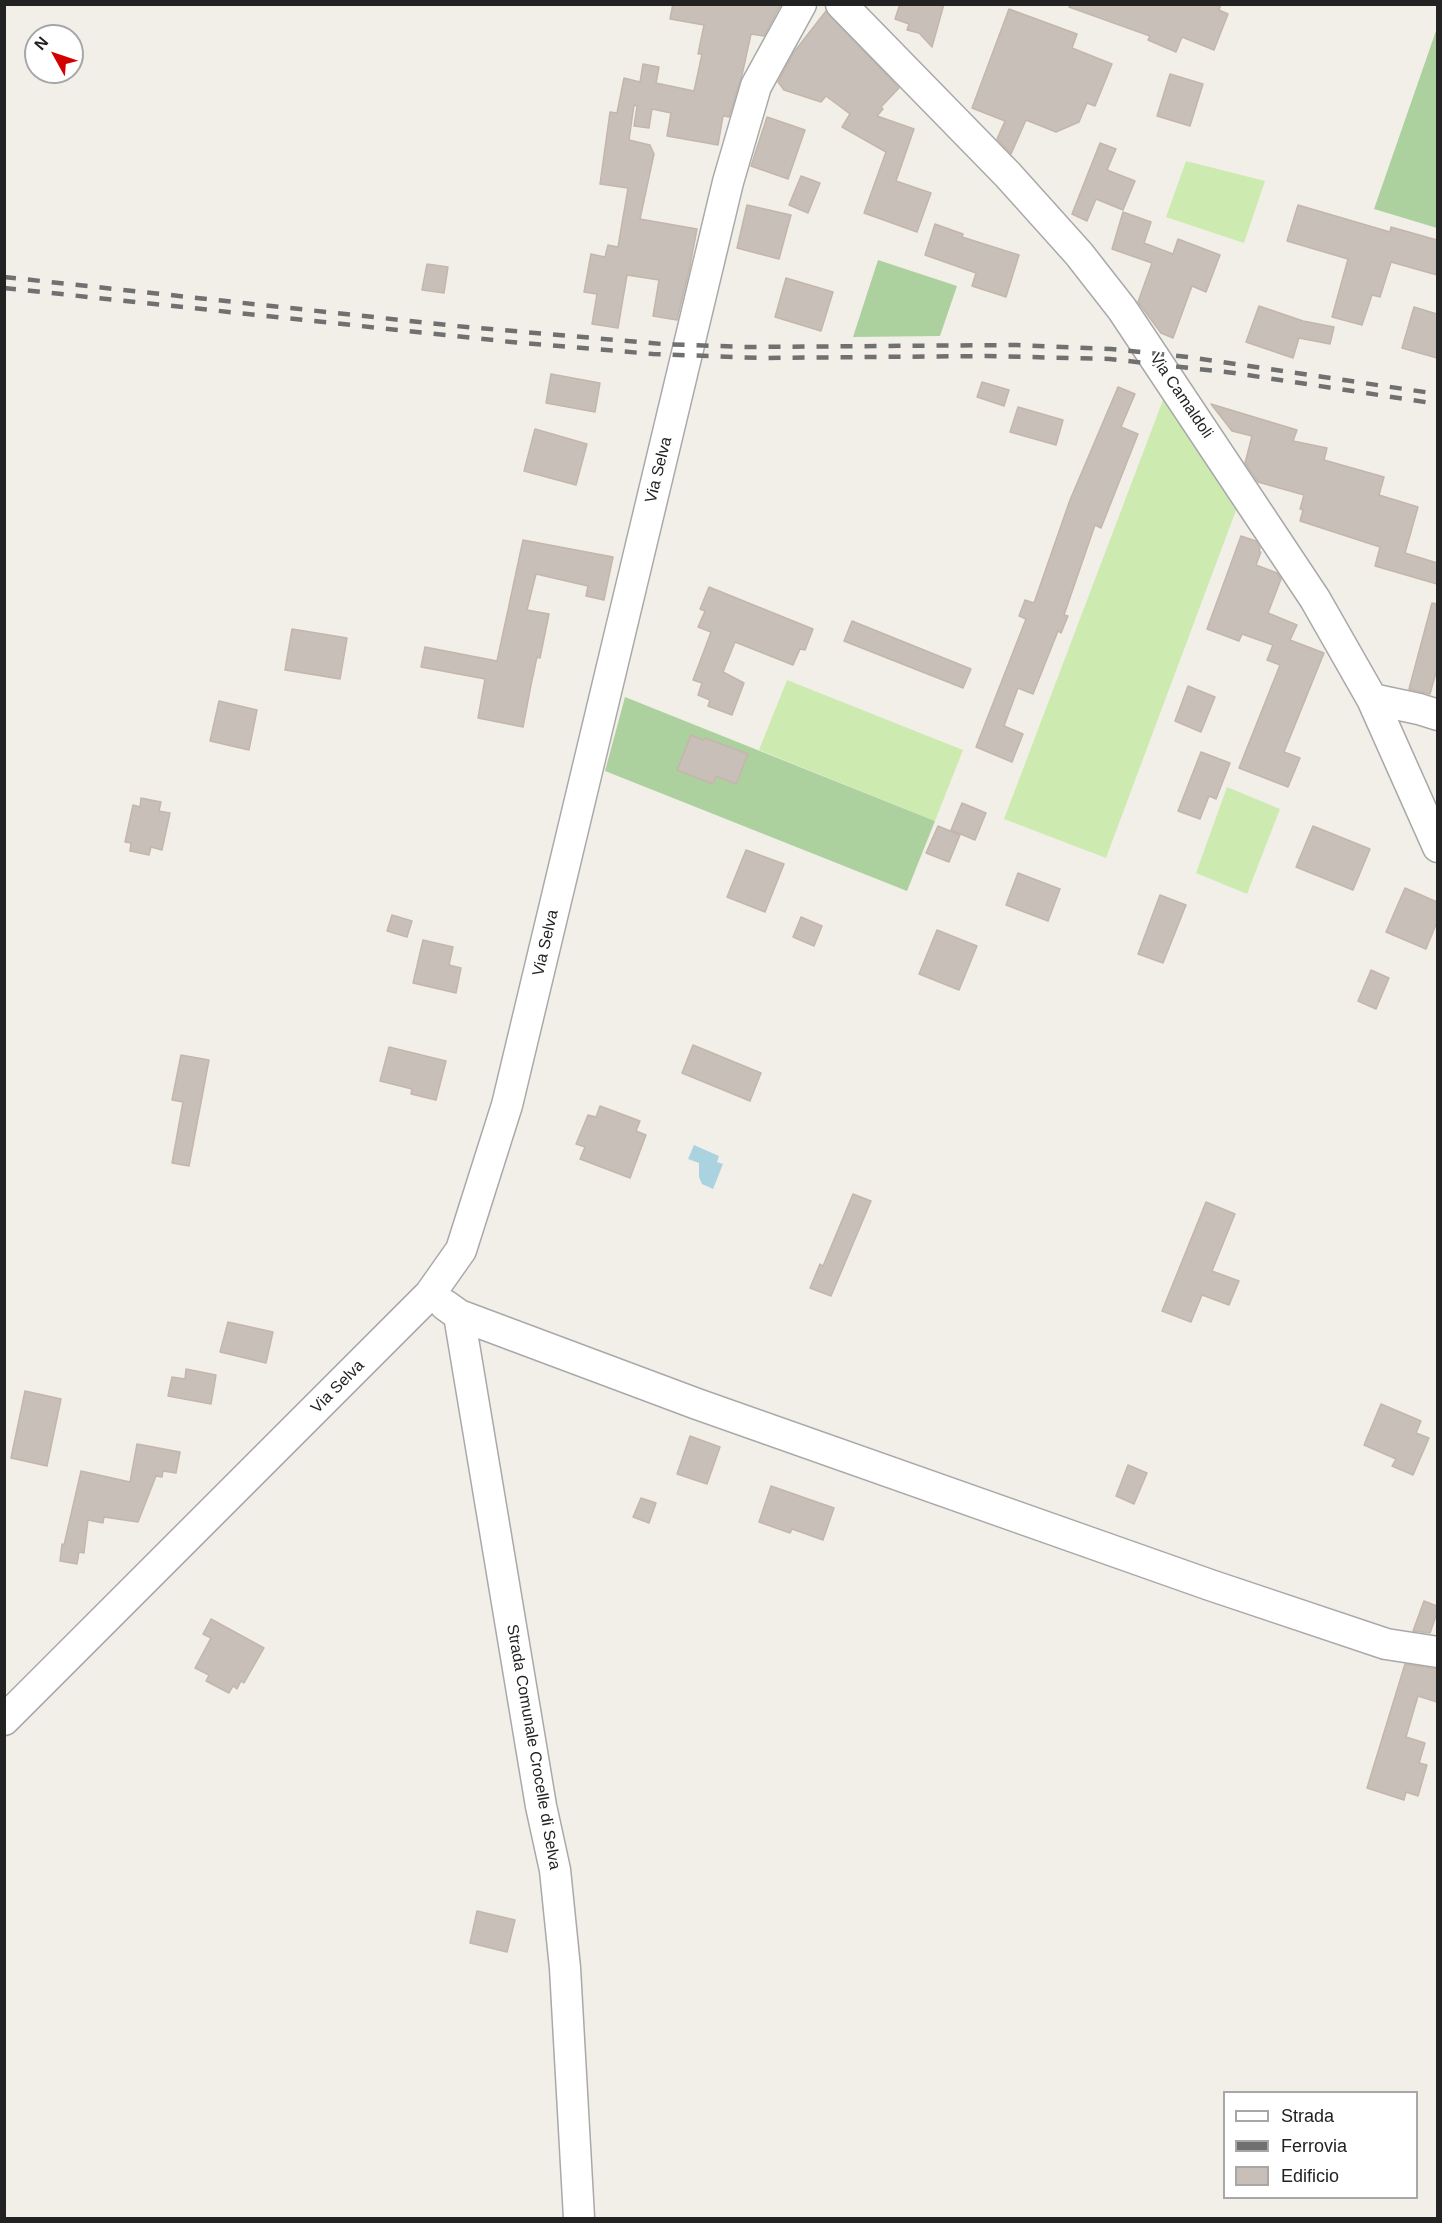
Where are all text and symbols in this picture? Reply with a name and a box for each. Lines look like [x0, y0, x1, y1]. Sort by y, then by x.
north arrow [24, 24, 84, 84]
text: N [31, 34, 52, 53]
street label: Via Camaldoli [1146, 350, 1216, 442]
street label: Via Selva [642, 435, 676, 505]
street label: Via Selva [529, 908, 563, 978]
street label: Via Selva [307, 1356, 369, 1418]
street label: Strada Comunale Crocelle di Selva [502, 1623, 564, 1871]
legend [1223, 2091, 1418, 2199]
text: Strada [1281, 2106, 1334, 2126]
text: Ferrovia [1281, 2136, 1347, 2156]
text: Edificio [1281, 2166, 1339, 2186]

